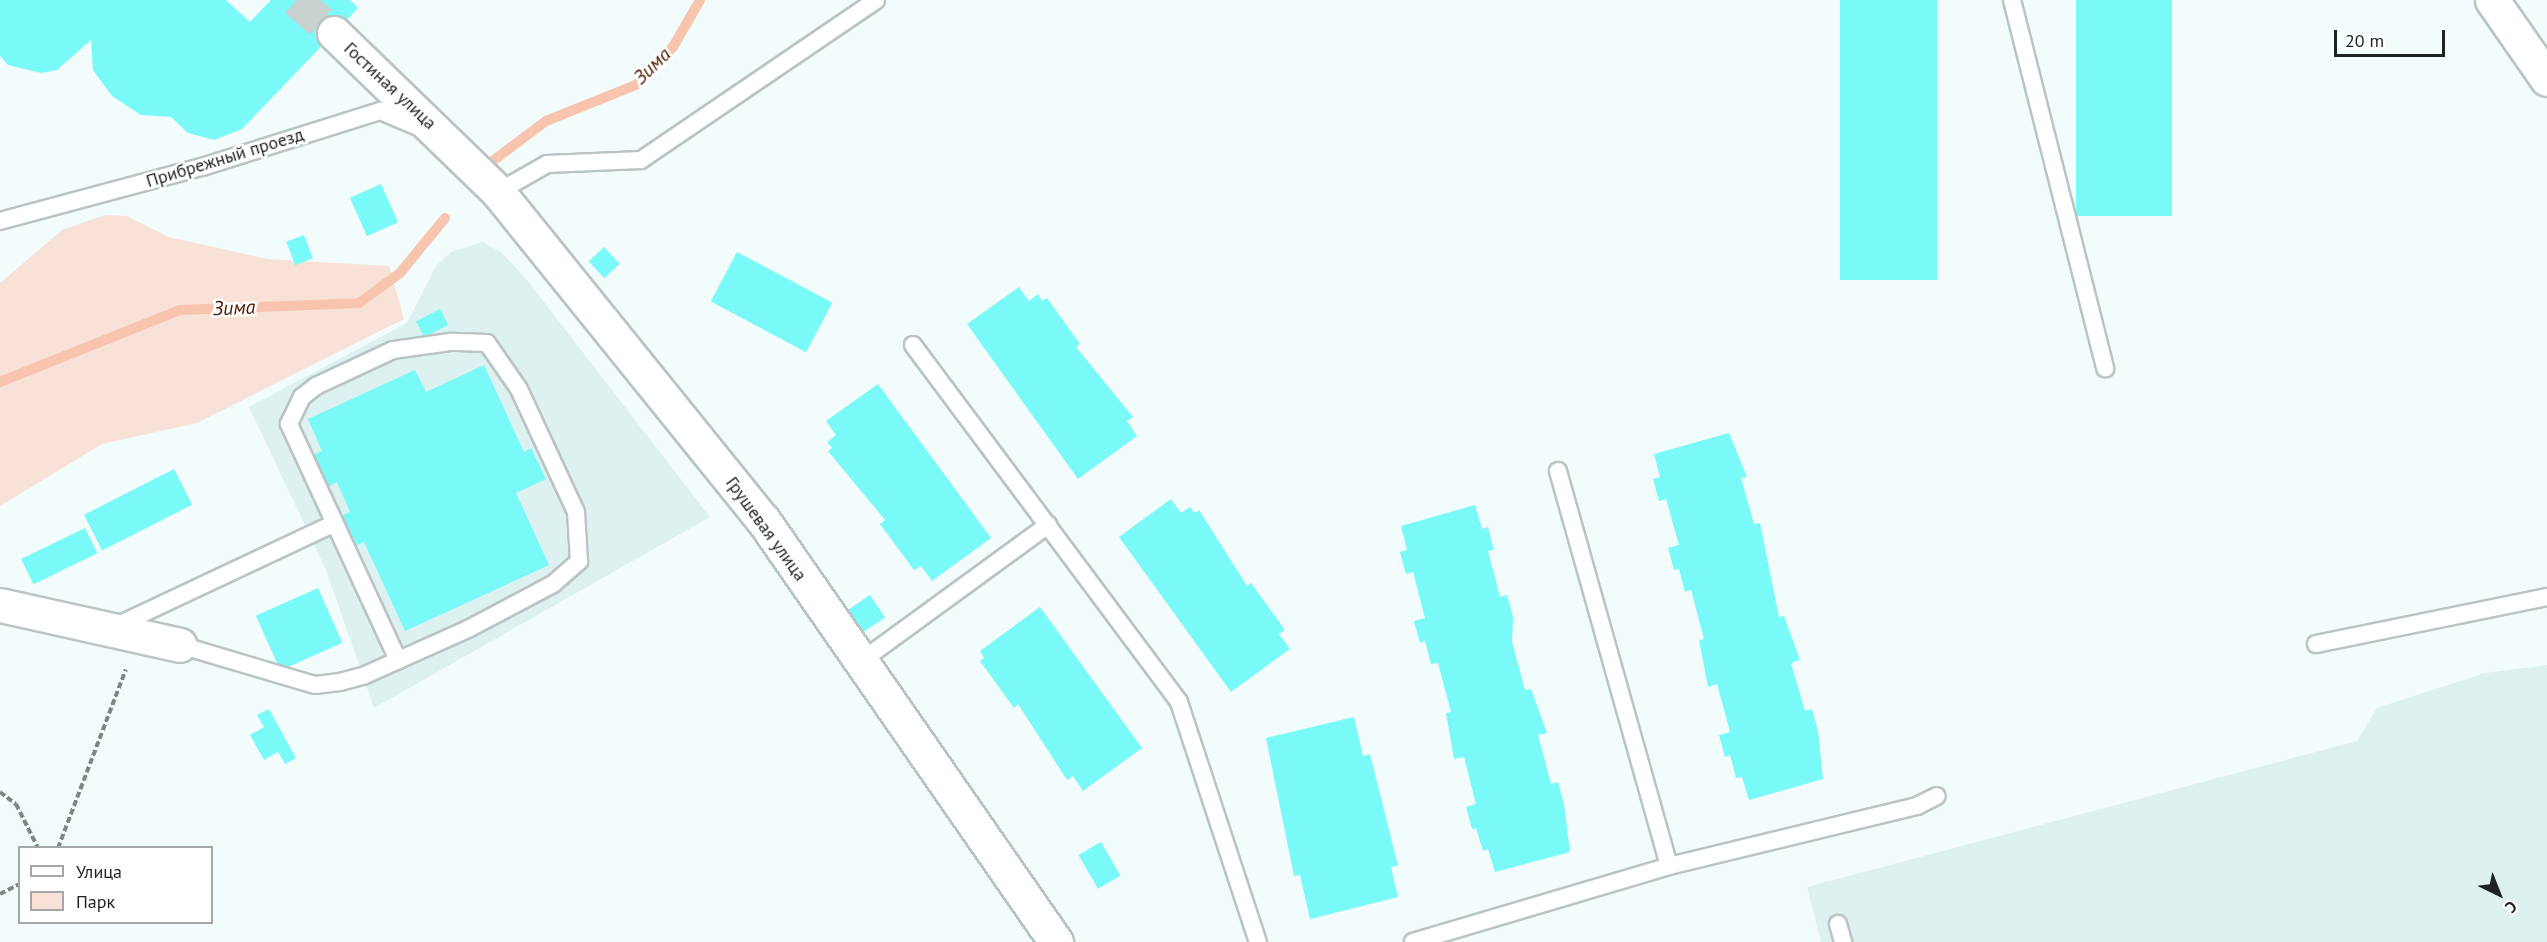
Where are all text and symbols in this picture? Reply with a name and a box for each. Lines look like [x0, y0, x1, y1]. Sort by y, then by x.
scale bar [2337, 18, 2448, 56]
text: 20 m [2345, 29, 2384, 52]
street label: Гостиная улица [339, 38, 441, 134]
water label: Зима [628, 43, 676, 89]
street label: Прибрежный проезд [144, 124, 306, 192]
water label: Зима [212, 295, 256, 321]
street label: Грушевая улица [721, 473, 811, 585]
legend [18, 846, 213, 924]
text: Улица [76, 860, 122, 883]
north arrow [2469, 864, 2529, 924]
text: Парк [76, 890, 115, 913]
text: С [2501, 897, 2521, 918]

